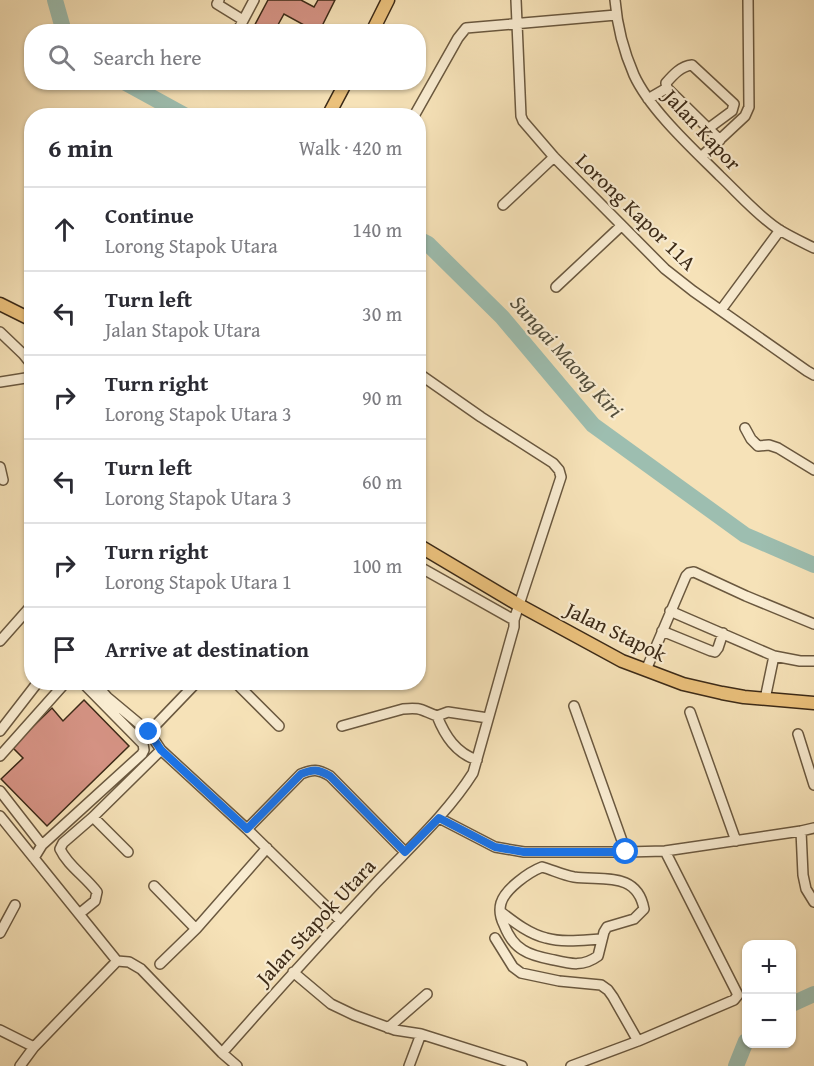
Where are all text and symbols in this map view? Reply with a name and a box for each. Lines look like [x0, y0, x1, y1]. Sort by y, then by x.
search box [24, 24, 426, 90]
icon: search [45, 41, 78, 74]
text: Search here [93, 41, 202, 73]
street label: Jalan Kapor [654, 80, 749, 178]
text: 6 min [48, 128, 113, 167]
text: Walk · 420 m [299, 133, 402, 162]
street label: Lorong Kapor 11A [569, 146, 704, 278]
text: Continue [105, 199, 194, 231]
icon: ahead [48, 213, 81, 246]
text: 140 m [352, 215, 402, 244]
text: Lorong Stapok Utara [105, 231, 278, 260]
text: Turn left [105, 283, 192, 315]
water label: Sungai Maong Kiri [503, 287, 631, 425]
icon: left [48, 297, 81, 330]
text: 30 m [362, 299, 402, 328]
text: Jalan Stapok Utara [105, 315, 260, 344]
text: Turn right [105, 367, 208, 399]
icon: right [48, 381, 81, 414]
text: 90 m [362, 383, 402, 412]
text: Lorong Stapok Utara 3 [105, 399, 292, 428]
text: Turn left [105, 451, 192, 483]
icon: left [48, 465, 81, 498]
text: 60 m [362, 467, 402, 496]
text: Lorong Stapok Utara 3 [105, 483, 292, 512]
text: Turn right [105, 535, 208, 567]
icon: right [48, 549, 81, 582]
text: 100 m [352, 551, 402, 580]
text: Lorong Stapok Utara 1 [105, 567, 292, 596]
street label: Jalan Stapok [558, 592, 672, 670]
icon: arrive [48, 633, 81, 666]
text: Arrive at destination [105, 633, 309, 665]
route end [135, 718, 161, 744]
route start [612, 838, 638, 864]
street label: Jalan Stapok Utara [247, 851, 383, 994]
map controls [742, 940, 796, 1048]
button: + [742, 940, 796, 994]
button: − [742, 994, 796, 1048]

